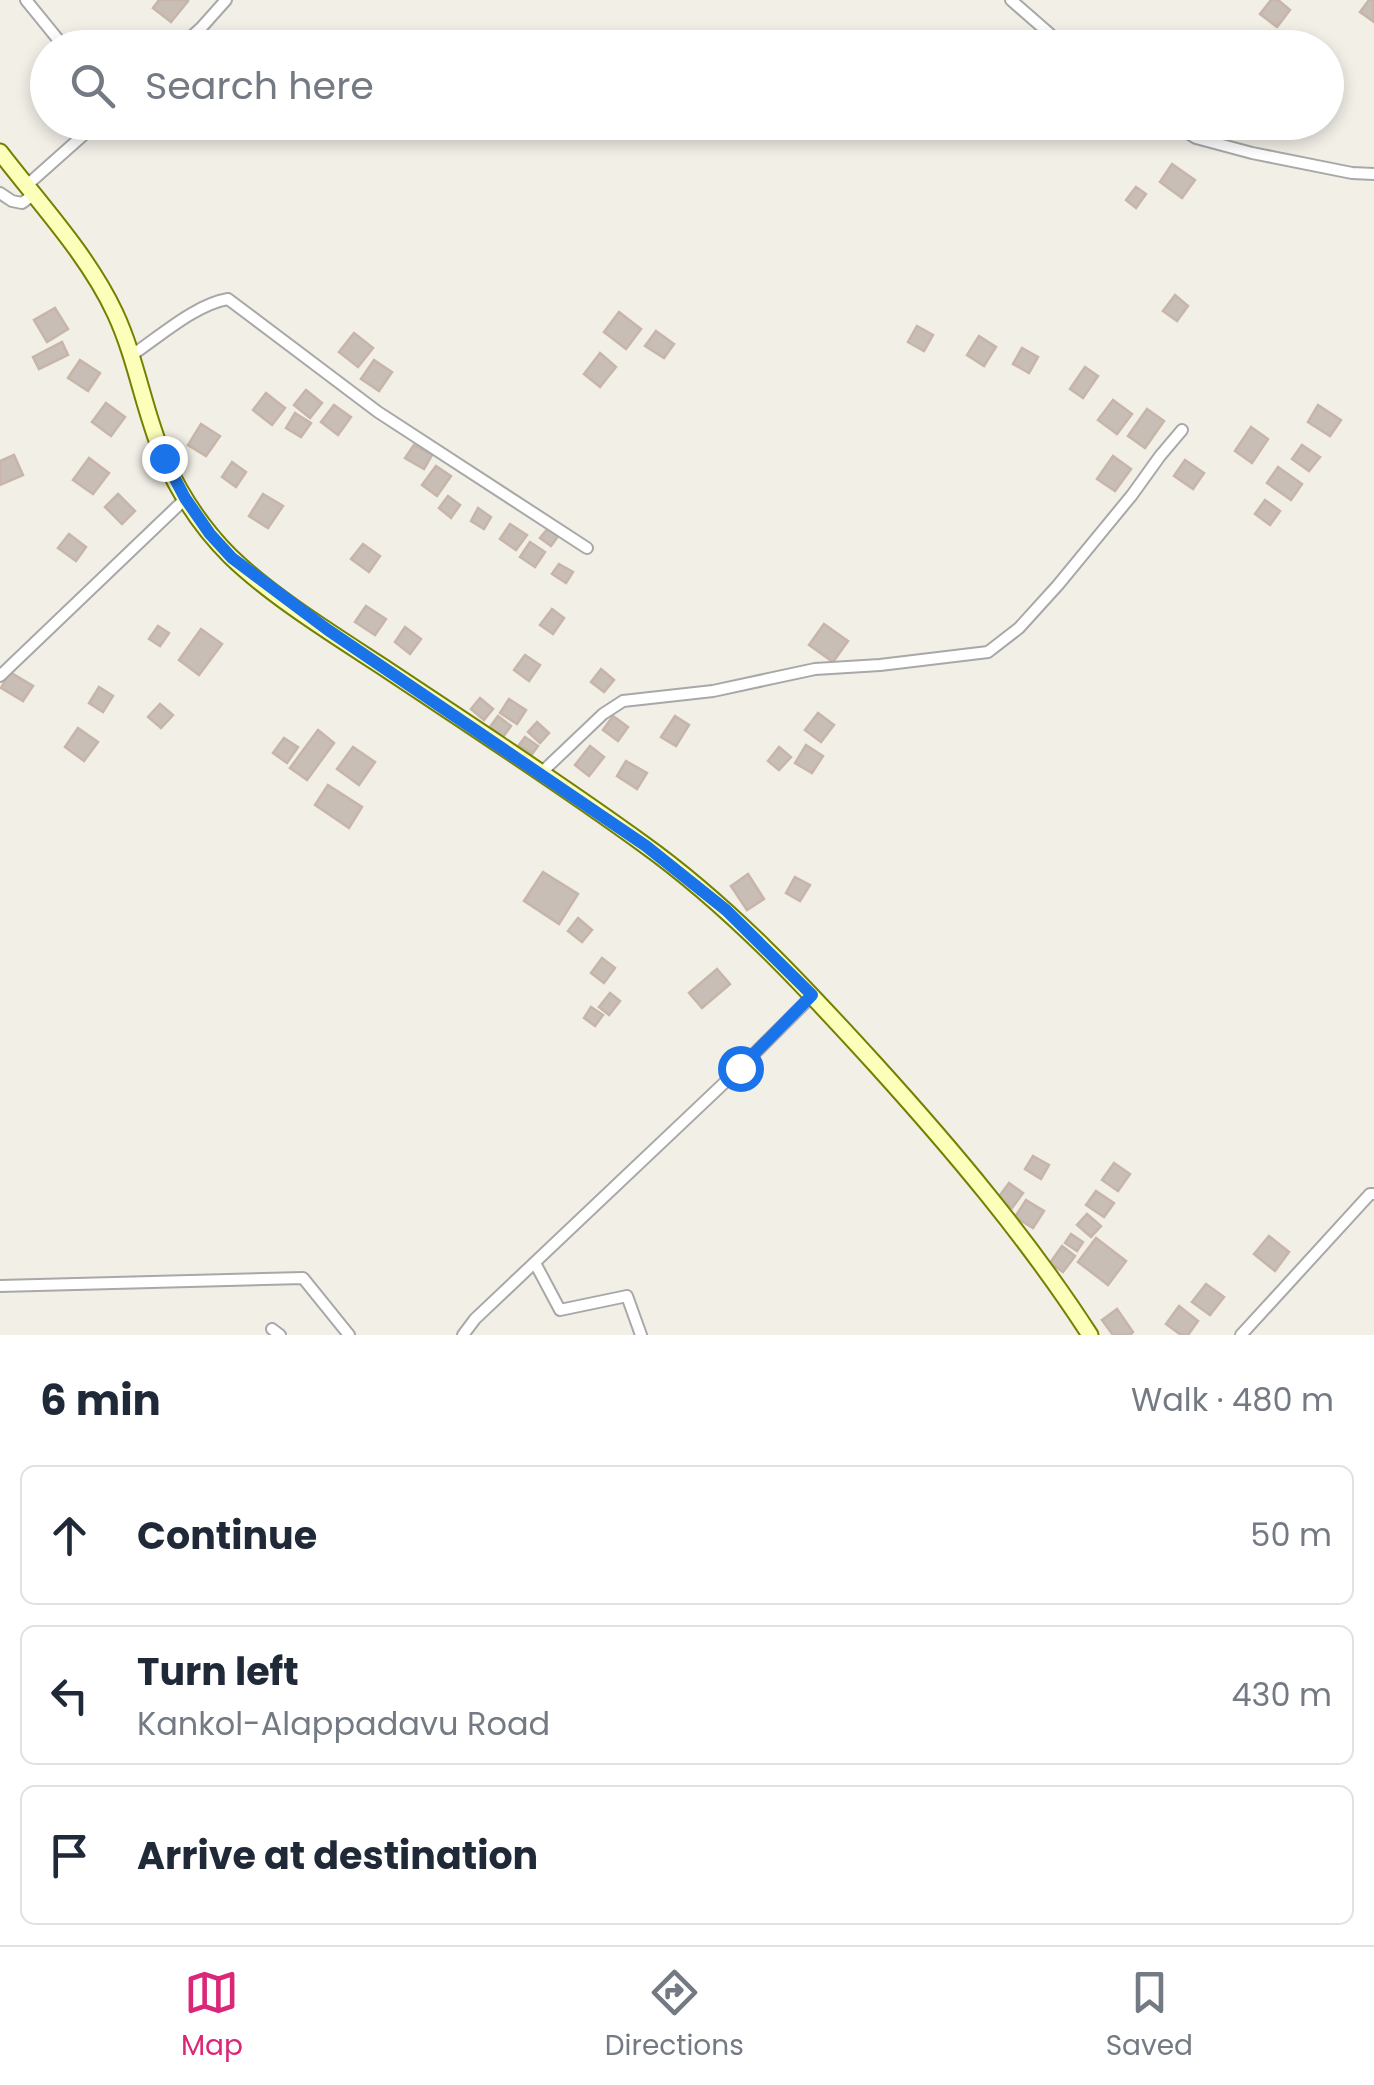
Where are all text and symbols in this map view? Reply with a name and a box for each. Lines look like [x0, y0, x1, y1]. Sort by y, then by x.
search box [30, 30, 1344, 140]
icon: search [65, 58, 120, 113]
text: Search here [145, 59, 374, 112]
route end [142, 436, 188, 482]
route start [718, 1046, 764, 1092]
text: 6 min [40, 1371, 161, 1430]
text: Walk · 480 m [1131, 1377, 1334, 1422]
icon: ahead [42, 1508, 97, 1563]
text: Continue [137, 1509, 317, 1562]
text: 50 m [1250, 1512, 1332, 1557]
text: Turn left [137, 1645, 299, 1698]
icon: left [42, 1668, 97, 1723]
text: 430 m [1231, 1672, 1332, 1717]
text: Kankol-Alappadavu Road [137, 1701, 550, 1746]
icon: arrive [42, 1828, 97, 1883]
text: Arrive at destination [137, 1829, 538, 1882]
tab: Map [181, 1965, 243, 2067]
tab: Directions [605, 1965, 744, 2067]
tab: Saved [1106, 1965, 1193, 2067]

